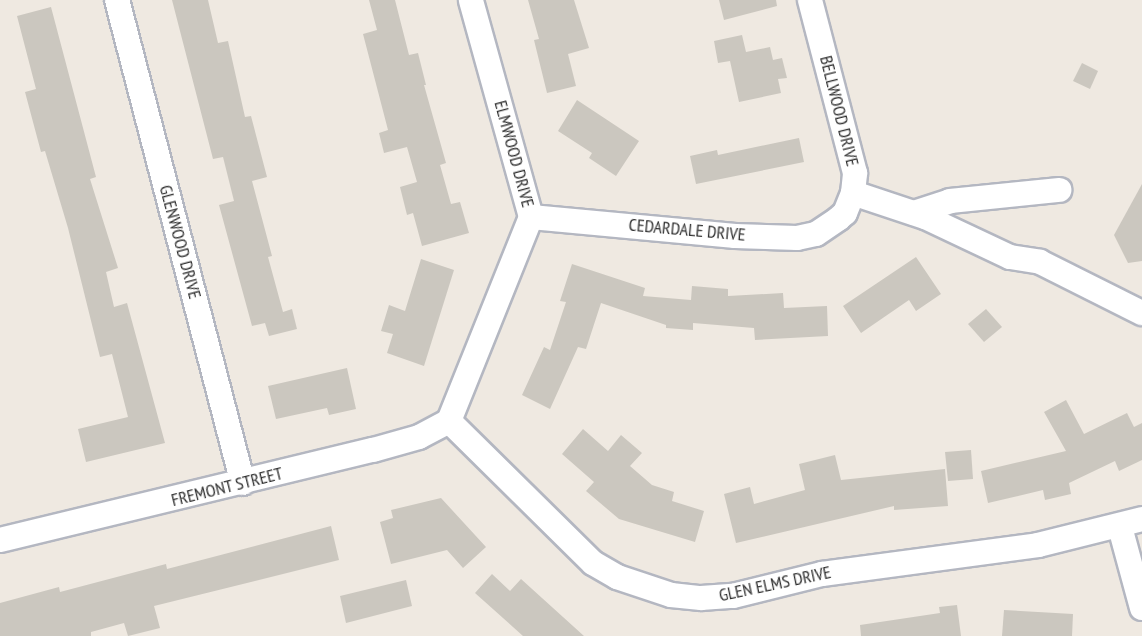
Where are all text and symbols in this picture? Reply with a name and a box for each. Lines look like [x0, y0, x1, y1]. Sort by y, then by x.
street label: BELLWOOD DRIVE [815, 53, 863, 169]
street label: ELMWOOD DRIVE [489, 98, 539, 210]
street label: GLENWOOD DRIVE [154, 183, 206, 301]
street label: CEDARDALE DRIVE [628, 214, 746, 246]
street label: FREMONT STREET [169, 463, 285, 511]
street label: GLEN ELMS DRIVE [717, 562, 833, 606]

